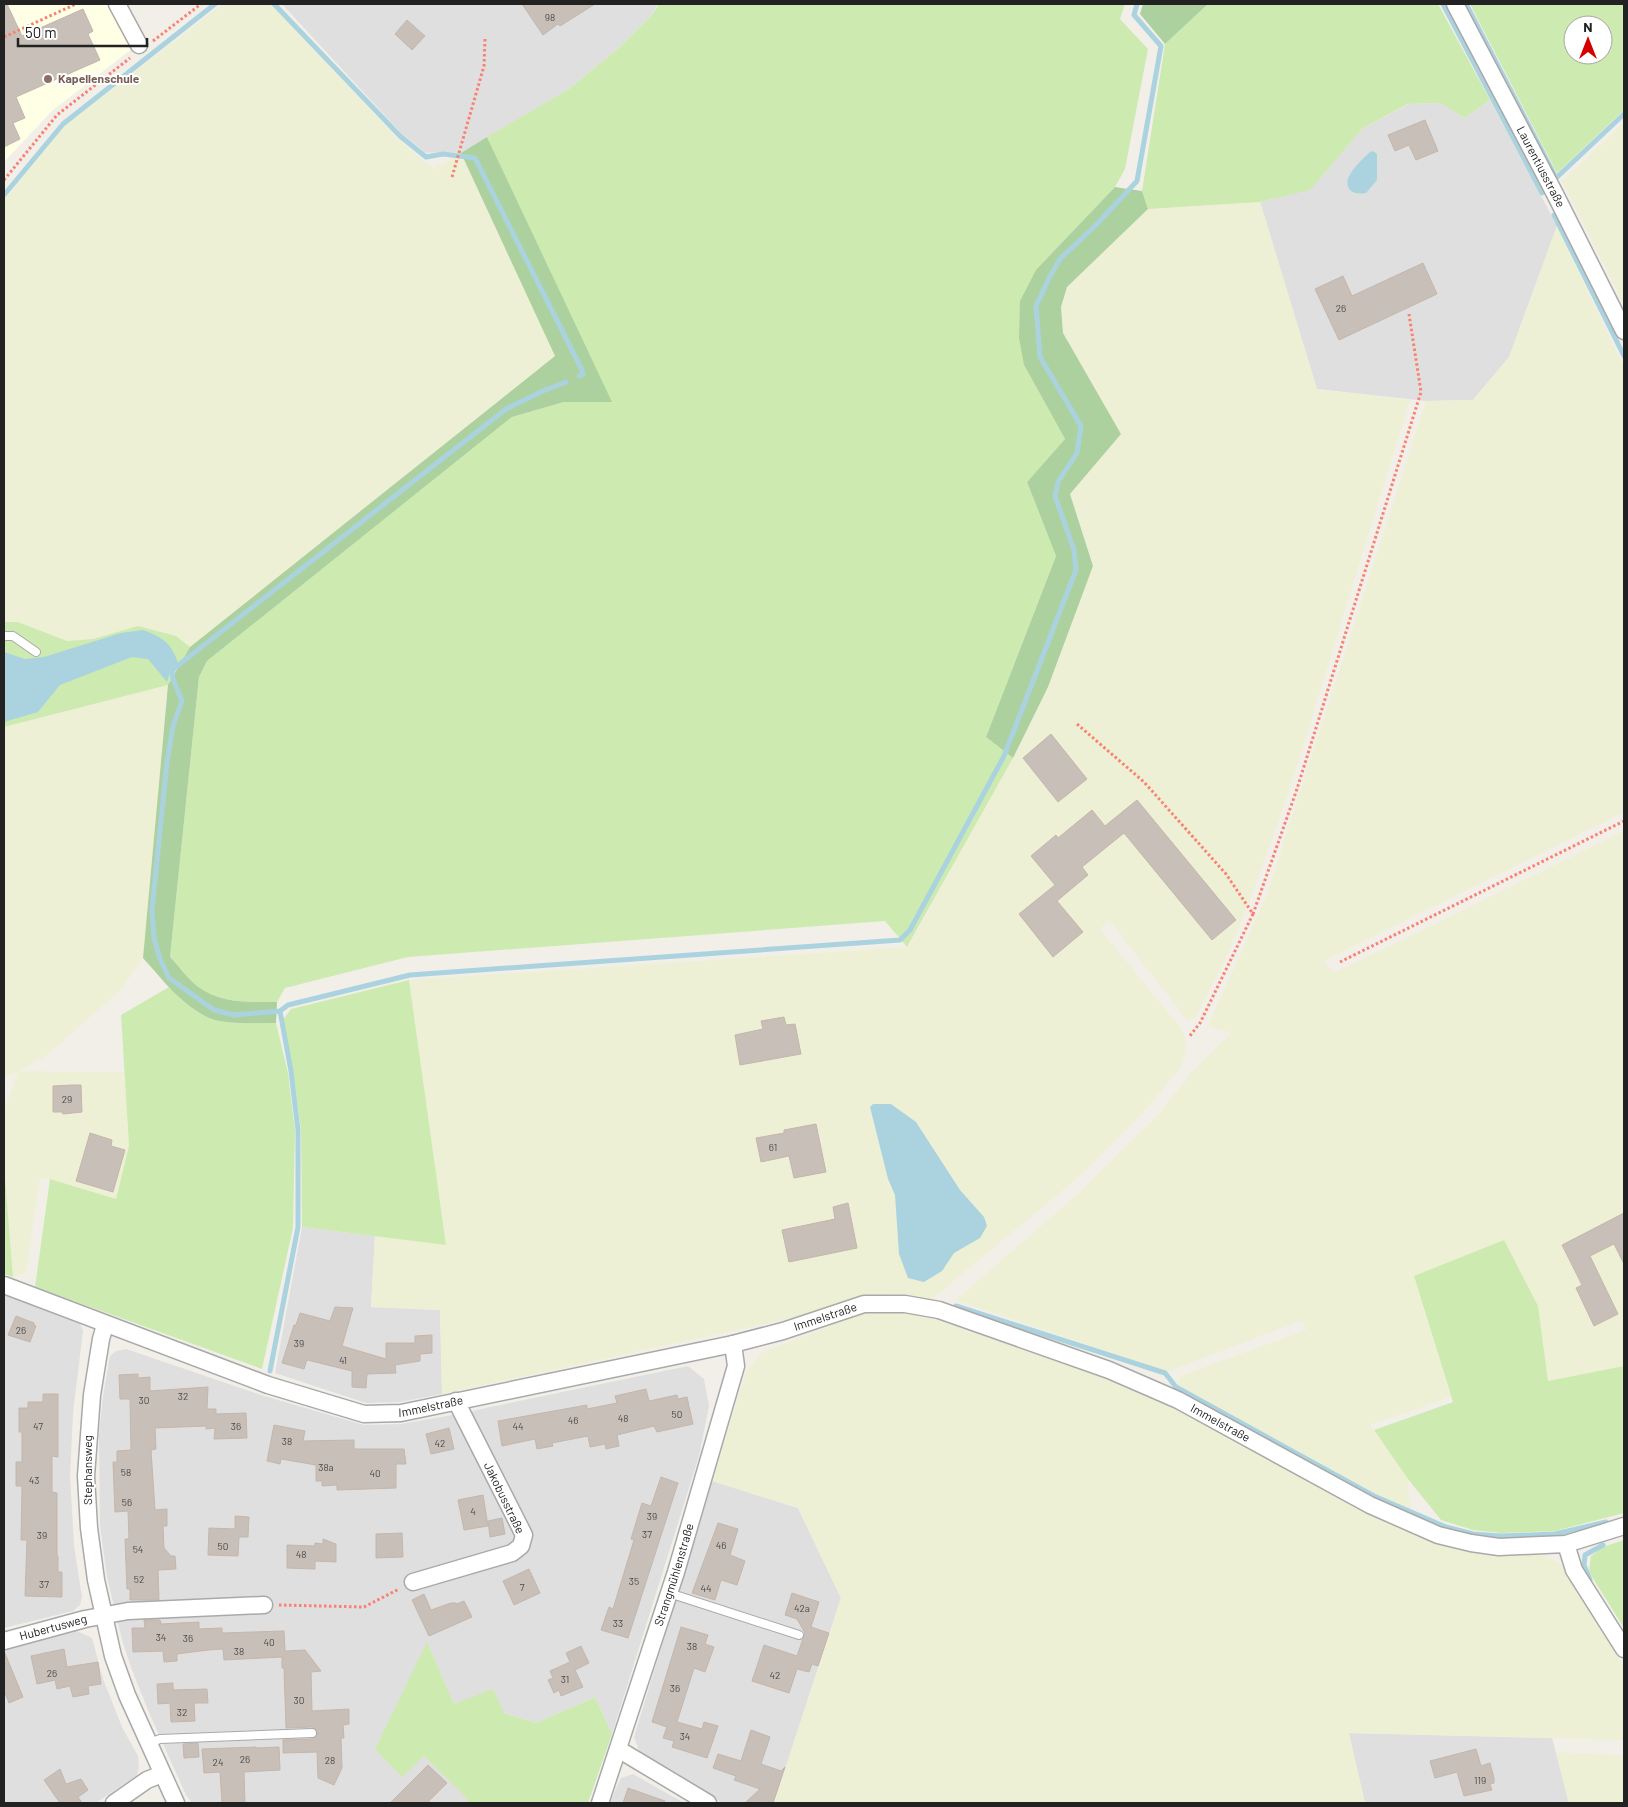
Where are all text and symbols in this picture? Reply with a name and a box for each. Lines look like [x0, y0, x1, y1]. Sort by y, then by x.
house number: 98 [545, 11, 555, 23]
scale bar [18, 15, 146, 47]
north arrow [1563, 15, 1613, 65]
text: N [1583, 18, 1593, 35]
text: 50 m [25, 23, 57, 41]
place label: Kapellenschule [58, 71, 140, 85]
marker: Kapellenschule [42, 73, 54, 85]
street label: Laurentiusstraße [1514, 123, 1569, 209]
house number: 26 [1336, 302, 1346, 314]
house number: 29 [62, 1093, 72, 1105]
house number: 61 [769, 1141, 777, 1153]
street label: Immelstraße [792, 1299, 858, 1333]
house number: 26 [16, 1324, 26, 1336]
house number: 39 [294, 1337, 304, 1349]
house number: 41 [339, 1354, 347, 1366]
house number: 32 [178, 1390, 188, 1402]
street label: Immelstraße [398, 1392, 464, 1419]
house number: 30 [139, 1394, 149, 1406]
street label: Immelstraße [1189, 1400, 1253, 1444]
house number: 50 [672, 1408, 682, 1420]
house number: 48 [618, 1412, 628, 1424]
house number: 46 [568, 1414, 578, 1426]
house number: 47 [33, 1420, 43, 1432]
house number: 36 [231, 1420, 241, 1432]
house number: 44 [512, 1420, 524, 1432]
street label: Stephansweg [80, 1435, 94, 1505]
house number: 38 [282, 1435, 292, 1447]
house number: 42 [435, 1437, 445, 1449]
street label: Jakobusstraße [482, 1460, 528, 1536]
house number: 38a [318, 1461, 334, 1473]
house number: 58 [121, 1466, 131, 1478]
house number: 40 [369, 1467, 381, 1479]
house number: 43 [29, 1474, 39, 1486]
house number: 56 [122, 1496, 132, 1508]
house number: 4 [470, 1505, 476, 1517]
house number: 39 [647, 1510, 657, 1522]
street label: Strangmühlenstraße [651, 1521, 696, 1628]
house number: 37 [642, 1528, 652, 1540]
house number: 39 [37, 1529, 47, 1541]
house number: 46 [716, 1539, 726, 1551]
house number: 50 [218, 1540, 228, 1552]
house number: 54 [133, 1543, 143, 1555]
house number: 48 [296, 1548, 306, 1560]
house number: 52 [134, 1573, 144, 1585]
house number: 35 [629, 1575, 639, 1587]
house number: 37 [39, 1578, 49, 1590]
house number: 7 [520, 1581, 525, 1593]
house number: 44 [700, 1582, 712, 1594]
house number: 42a [794, 1602, 810, 1614]
street label: Hubertusweg [18, 1611, 88, 1642]
house number: 33 [613, 1617, 623, 1629]
house number: 34 [156, 1631, 166, 1643]
house number: 36 [183, 1632, 193, 1644]
house number: 40 [263, 1636, 275, 1648]
house number: 38 [687, 1640, 697, 1652]
house number: 38 [234, 1645, 244, 1657]
house number: 26 [47, 1667, 57, 1679]
house number: 42 [770, 1669, 780, 1681]
house number: 31 [561, 1673, 569, 1685]
house number: 36 [670, 1682, 680, 1694]
house number: 30 [294, 1694, 304, 1706]
house number: 32 [177, 1706, 187, 1718]
house number: 34 [680, 1730, 690, 1742]
house number: 26 [240, 1753, 250, 1765]
house number: 28 [325, 1754, 335, 1766]
house number: 24 [213, 1756, 223, 1768]
house number: 119 [1474, 1774, 1486, 1786]

